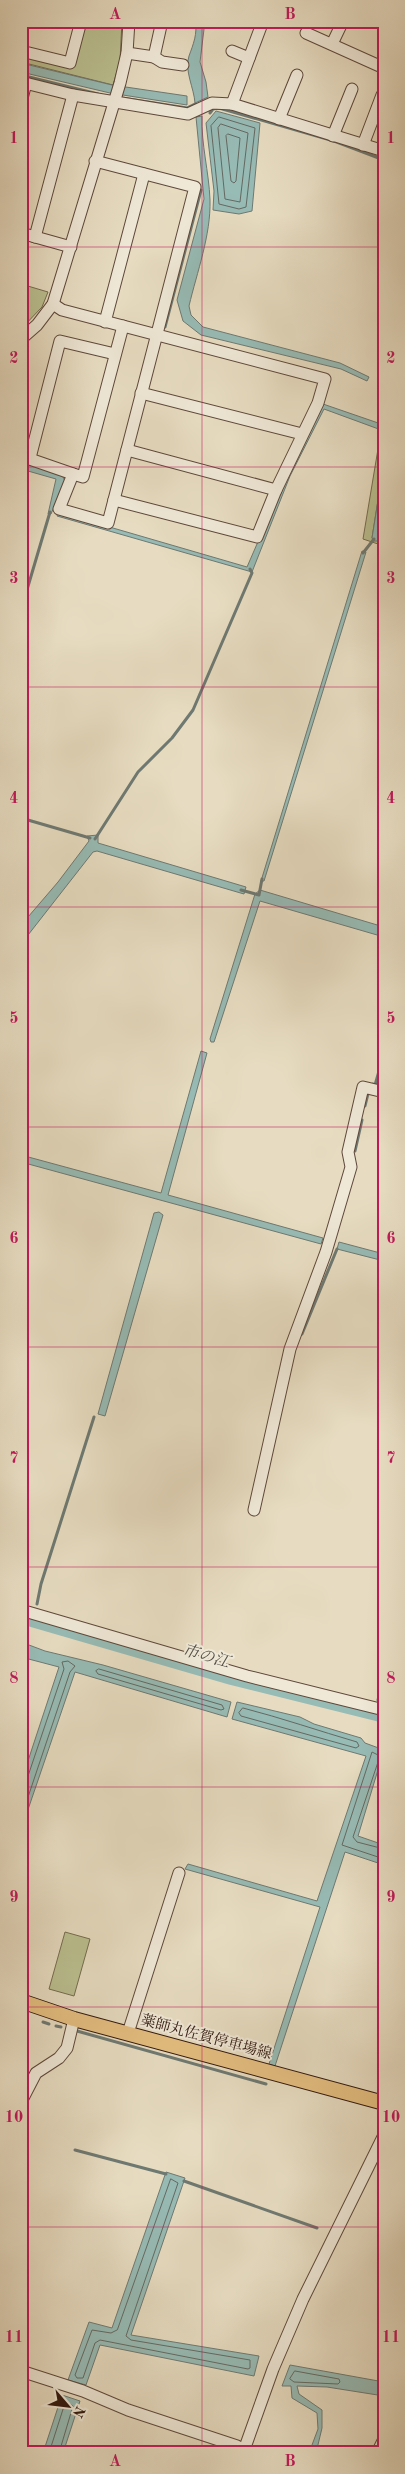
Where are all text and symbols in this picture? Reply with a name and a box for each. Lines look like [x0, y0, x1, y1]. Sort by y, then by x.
text: A [109, 7, 121, 23]
text: B [284, 7, 296, 23]
text: 1 [9, 131, 19, 147]
text: 1 [386, 131, 396, 147]
text: 2 [9, 351, 19, 367]
text: 2 [386, 351, 396, 367]
text: 3 [9, 571, 19, 587]
text: 3 [386, 571, 396, 587]
text: 4 [9, 791, 19, 807]
text: 4 [386, 791, 396, 807]
text: 5 [9, 1011, 19, 1027]
text: 5 [386, 1011, 396, 1027]
text: 6 [9, 1231, 19, 1247]
text: 6 [386, 1231, 396, 1247]
text: 7 [9, 1451, 19, 1467]
text: 7 [386, 1451, 396, 1467]
water label: 市の江 [181, 1641, 234, 1672]
text: 8 [9, 1671, 19, 1687]
text: 8 [386, 1671, 396, 1687]
text: 9 [9, 1890, 19, 1906]
text: 9 [386, 1890, 396, 1906]
street label: 薬師丸佐賀停車場線 [139, 2011, 274, 2063]
text: 10 [5, 2110, 23, 2126]
text: 10 [382, 2110, 400, 2126]
text: 11 [5, 2330, 23, 2346]
text: 11 [382, 2330, 400, 2346]
north arrow [42, 2382, 92, 2432]
text: N [70, 2404, 87, 2420]
text: A [109, 2454, 121, 2470]
text: B [284, 2454, 296, 2470]

